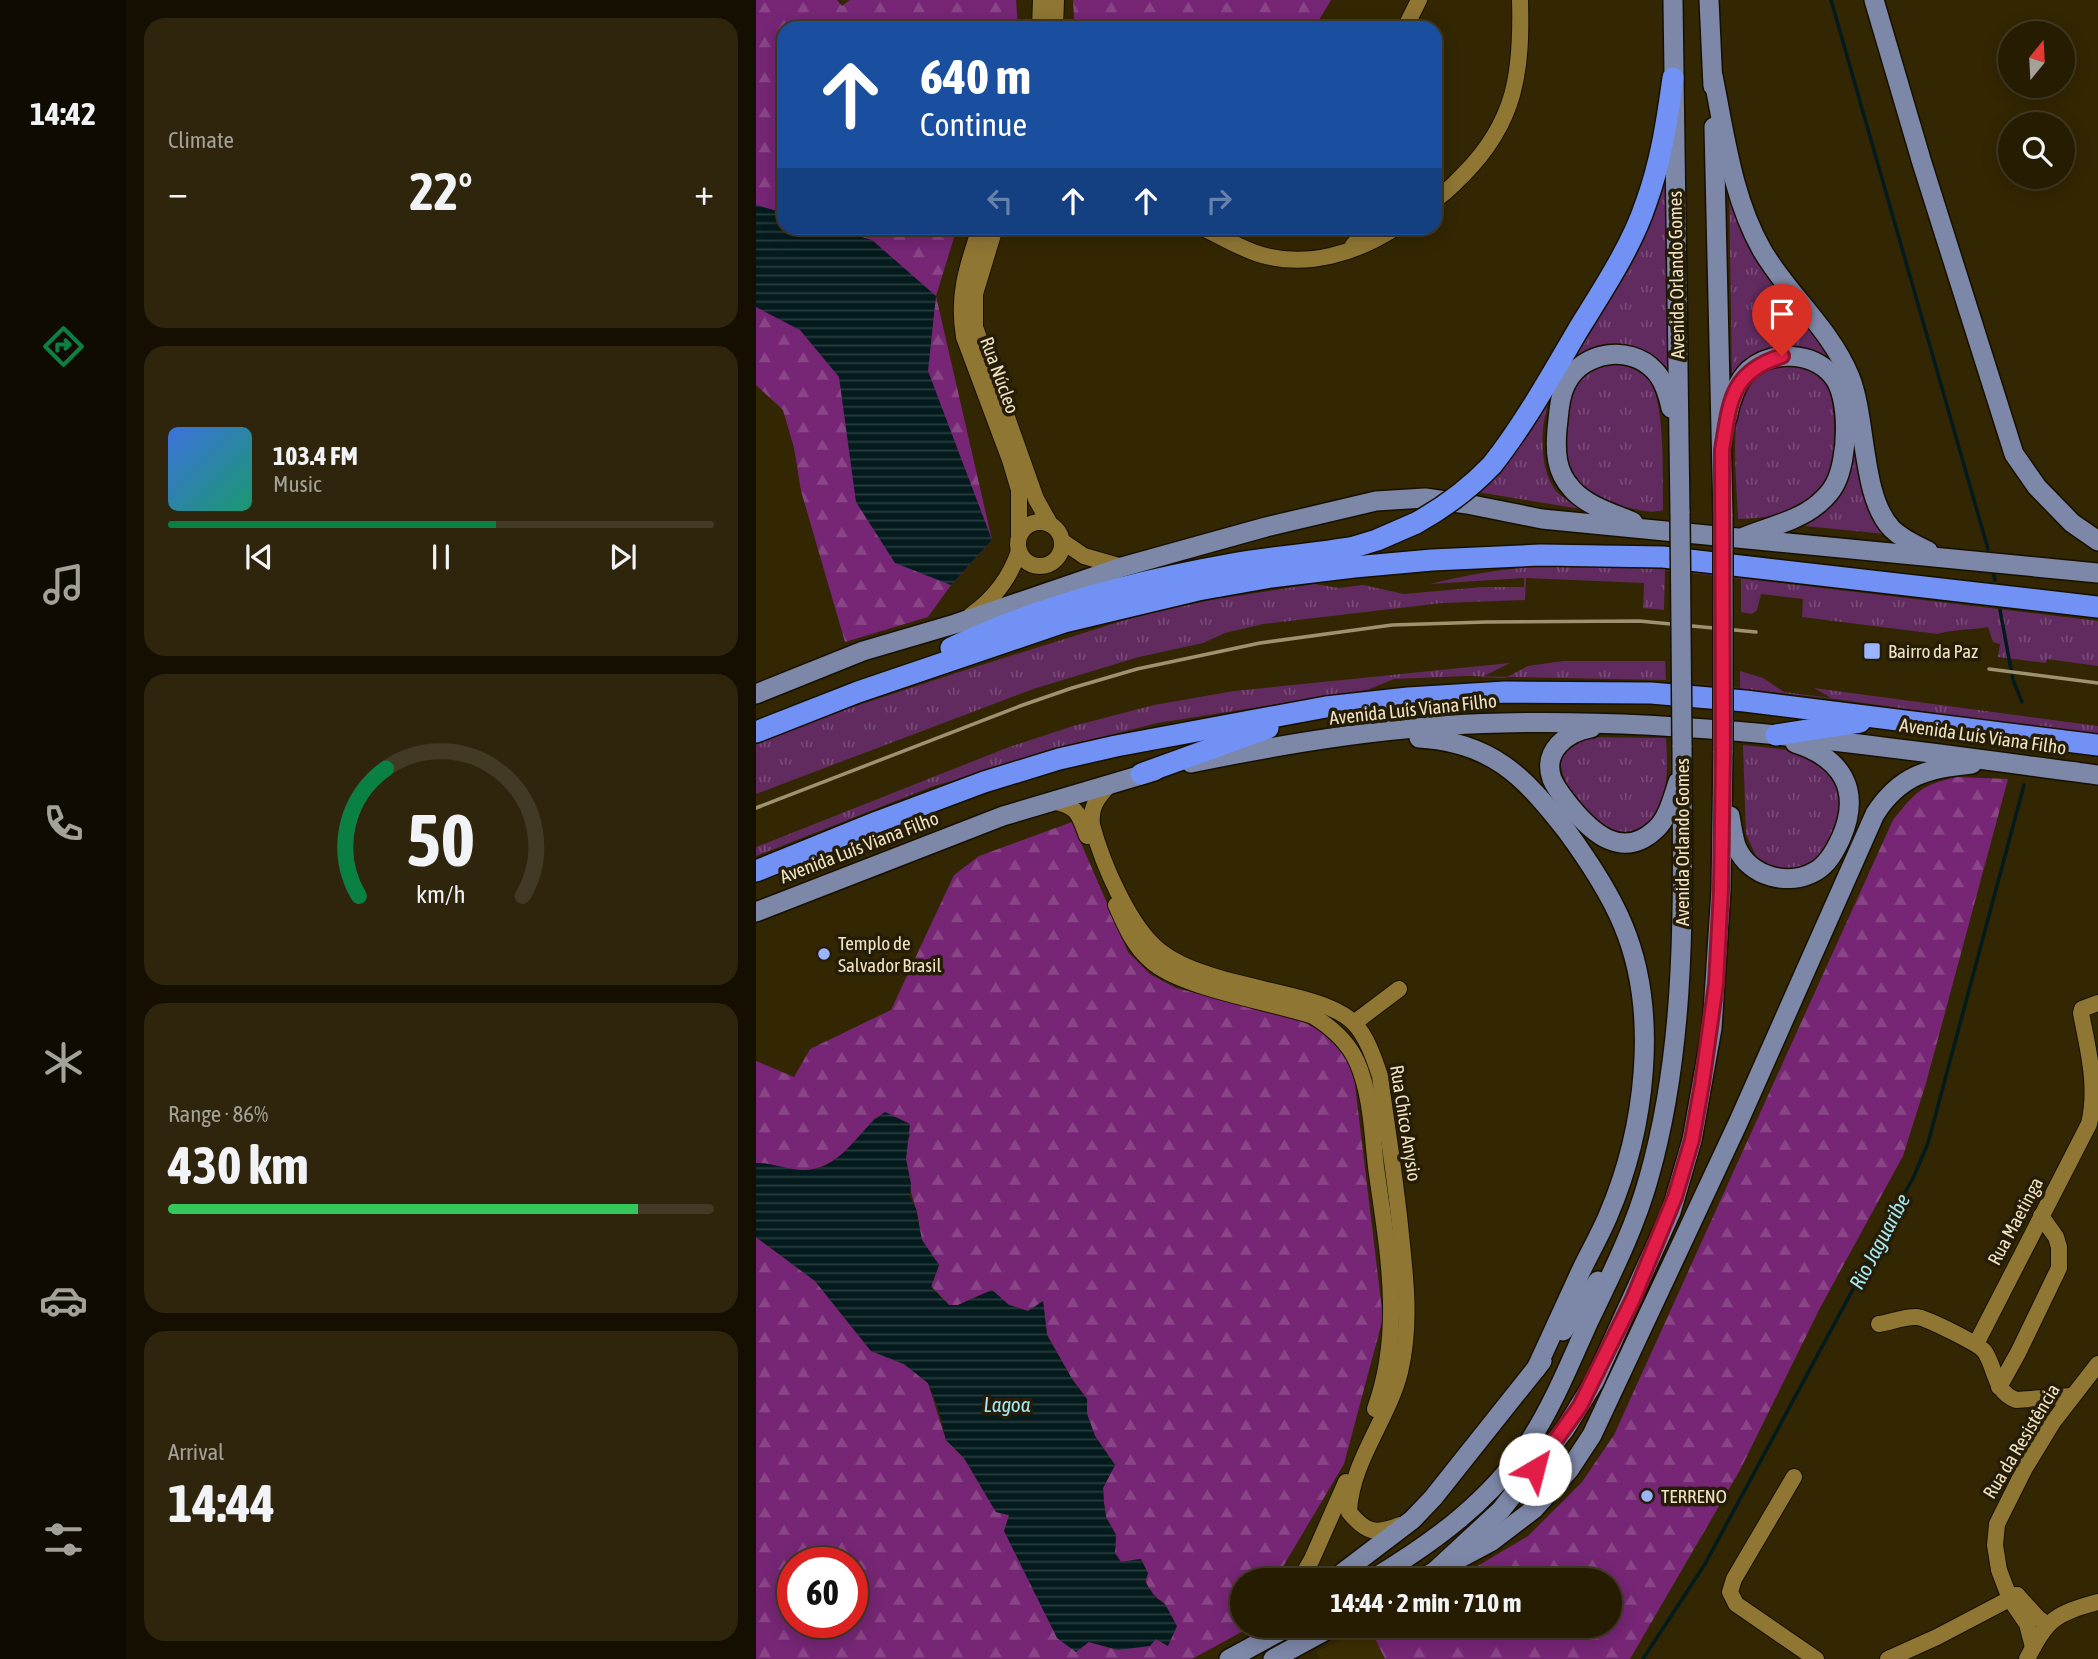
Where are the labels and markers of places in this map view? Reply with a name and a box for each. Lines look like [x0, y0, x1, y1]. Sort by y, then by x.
pin [1752, 284, 1812, 356]
place label: Bairro da Paz [1888, 640, 1978, 662]
marker: Bairro da Paz [1862, 641, 1882, 661]
place label: Templo de Salvador Brasil [838, 932, 941, 976]
marker: Templo de Salvador Brasil [816, 946, 832, 962]
place label: TERRENO [1661, 1485, 1727, 1507]
marker: TERRENO [1639, 1488, 1655, 1504]

